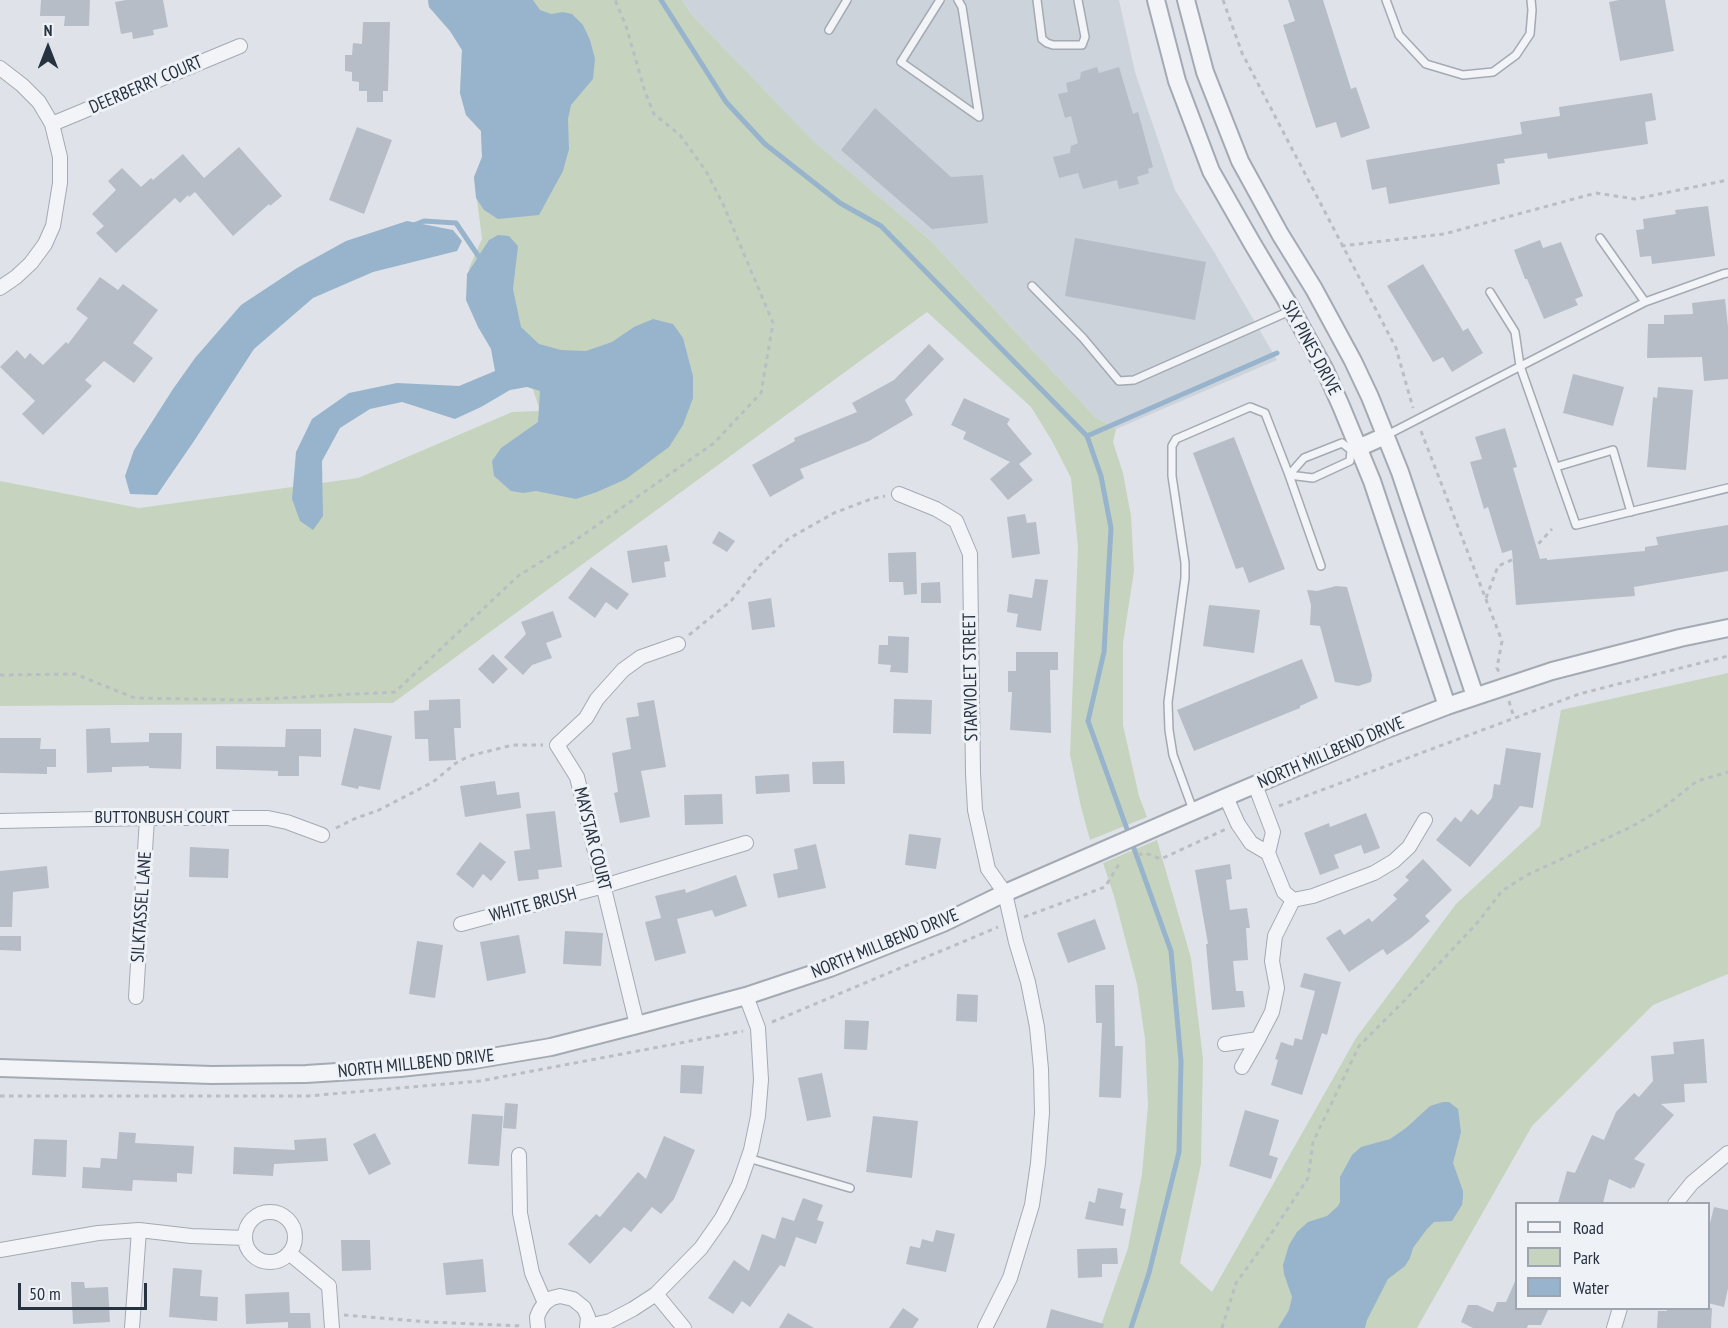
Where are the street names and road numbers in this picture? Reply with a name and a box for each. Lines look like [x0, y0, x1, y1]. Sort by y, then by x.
street label: DEERBERRY COURT [86, 51, 206, 119]
street label: SIX PINES DRIVE [1277, 297, 1345, 399]
street label: STARVIOLET STREET [959, 613, 983, 741]
street label: NORTH MILLBEND DRIVE [1255, 712, 1407, 794]
street label: MAYSTAR COURT [569, 785, 615, 893]
street label: BUTTONBUSH COURT [94, 807, 230, 829]
street label: SILKTASSEL LANE [127, 851, 157, 963]
street label: WHITE BRUSH [487, 883, 579, 927]
street label: NORTH MILLBEND DRIVE [808, 905, 962, 983]
street label: NORTH MILLBEND DRIVE [337, 1045, 495, 1083]

